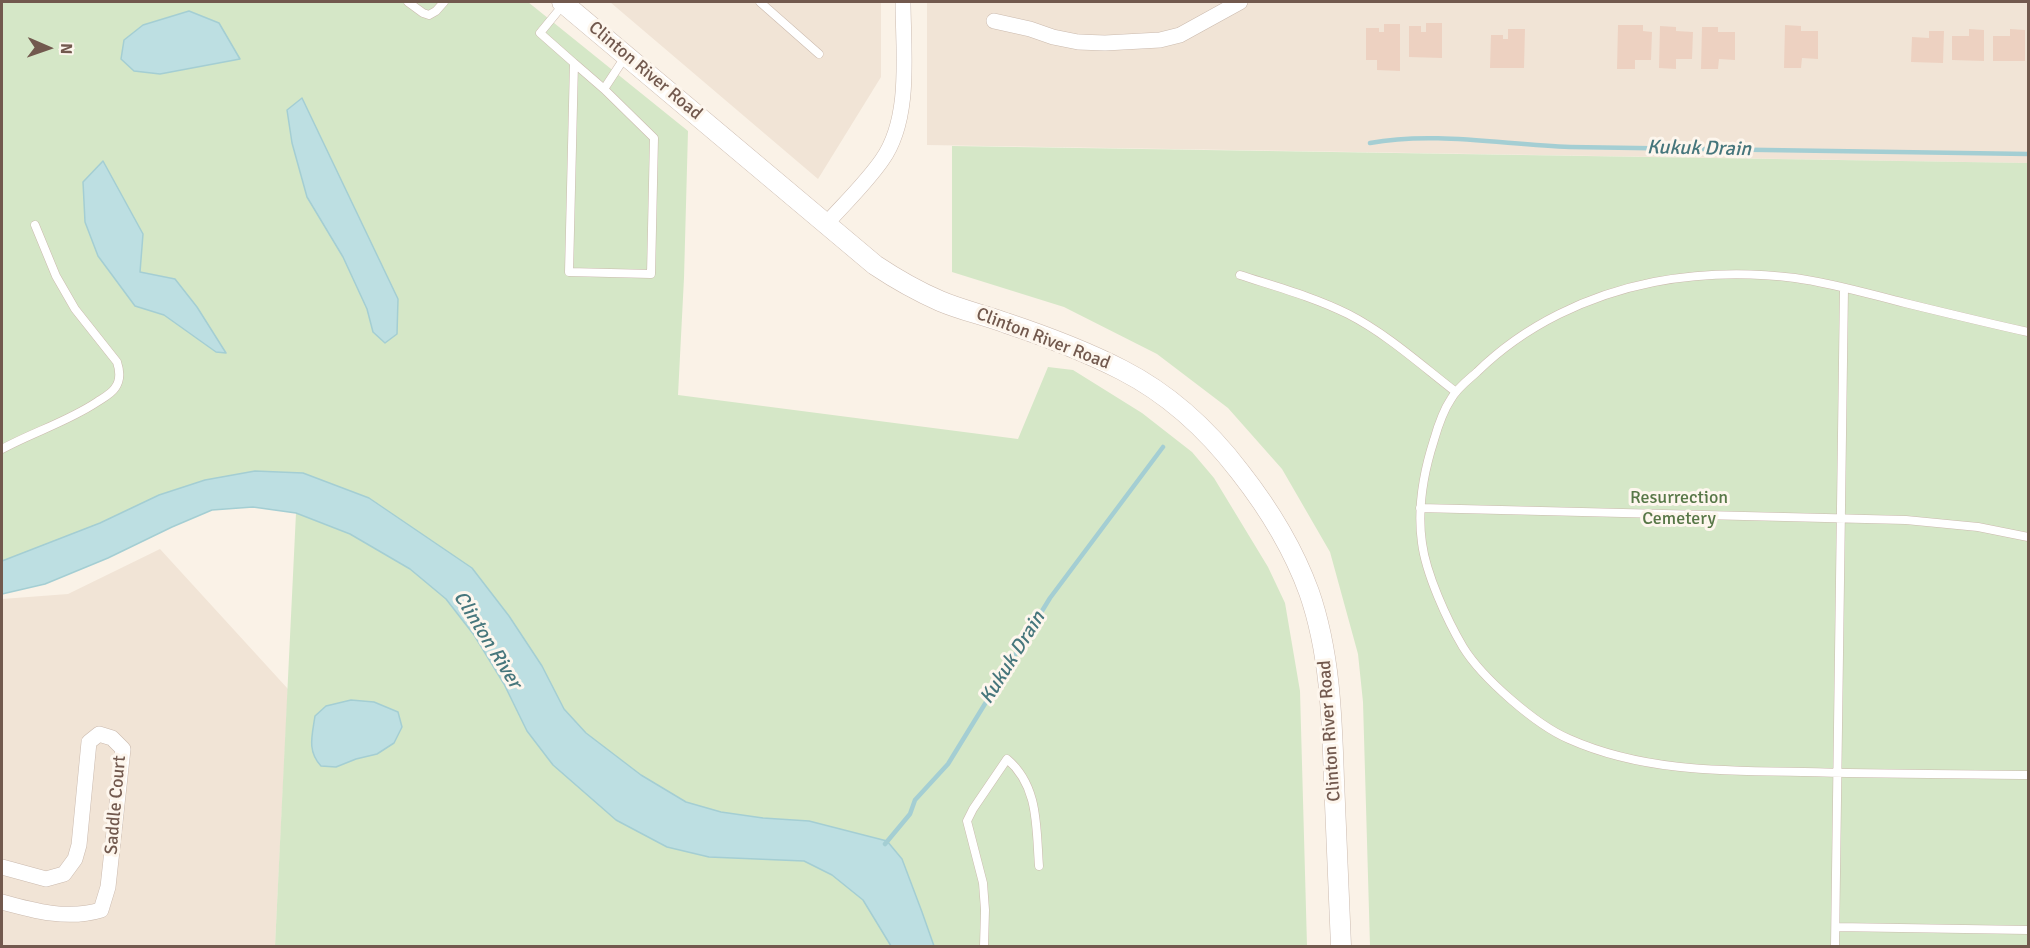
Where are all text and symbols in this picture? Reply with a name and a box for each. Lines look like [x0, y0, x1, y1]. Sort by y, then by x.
street label: Clinton River Road [584, 17, 706, 125]
north arrow [18, 18, 78, 78]
text: N [56, 43, 76, 55]
water label: Kukuk Drain [1647, 136, 1751, 162]
street label: Clinton River Road [973, 304, 1113, 374]
park label: Resurrection Cemetery [1630, 487, 1728, 530]
water label: Clinton River [448, 587, 526, 693]
water label: Kukuk Drain [975, 607, 1051, 709]
street label: Clinton River Road [1314, 660, 1346, 802]
street label: Saddle Court [101, 755, 131, 855]

